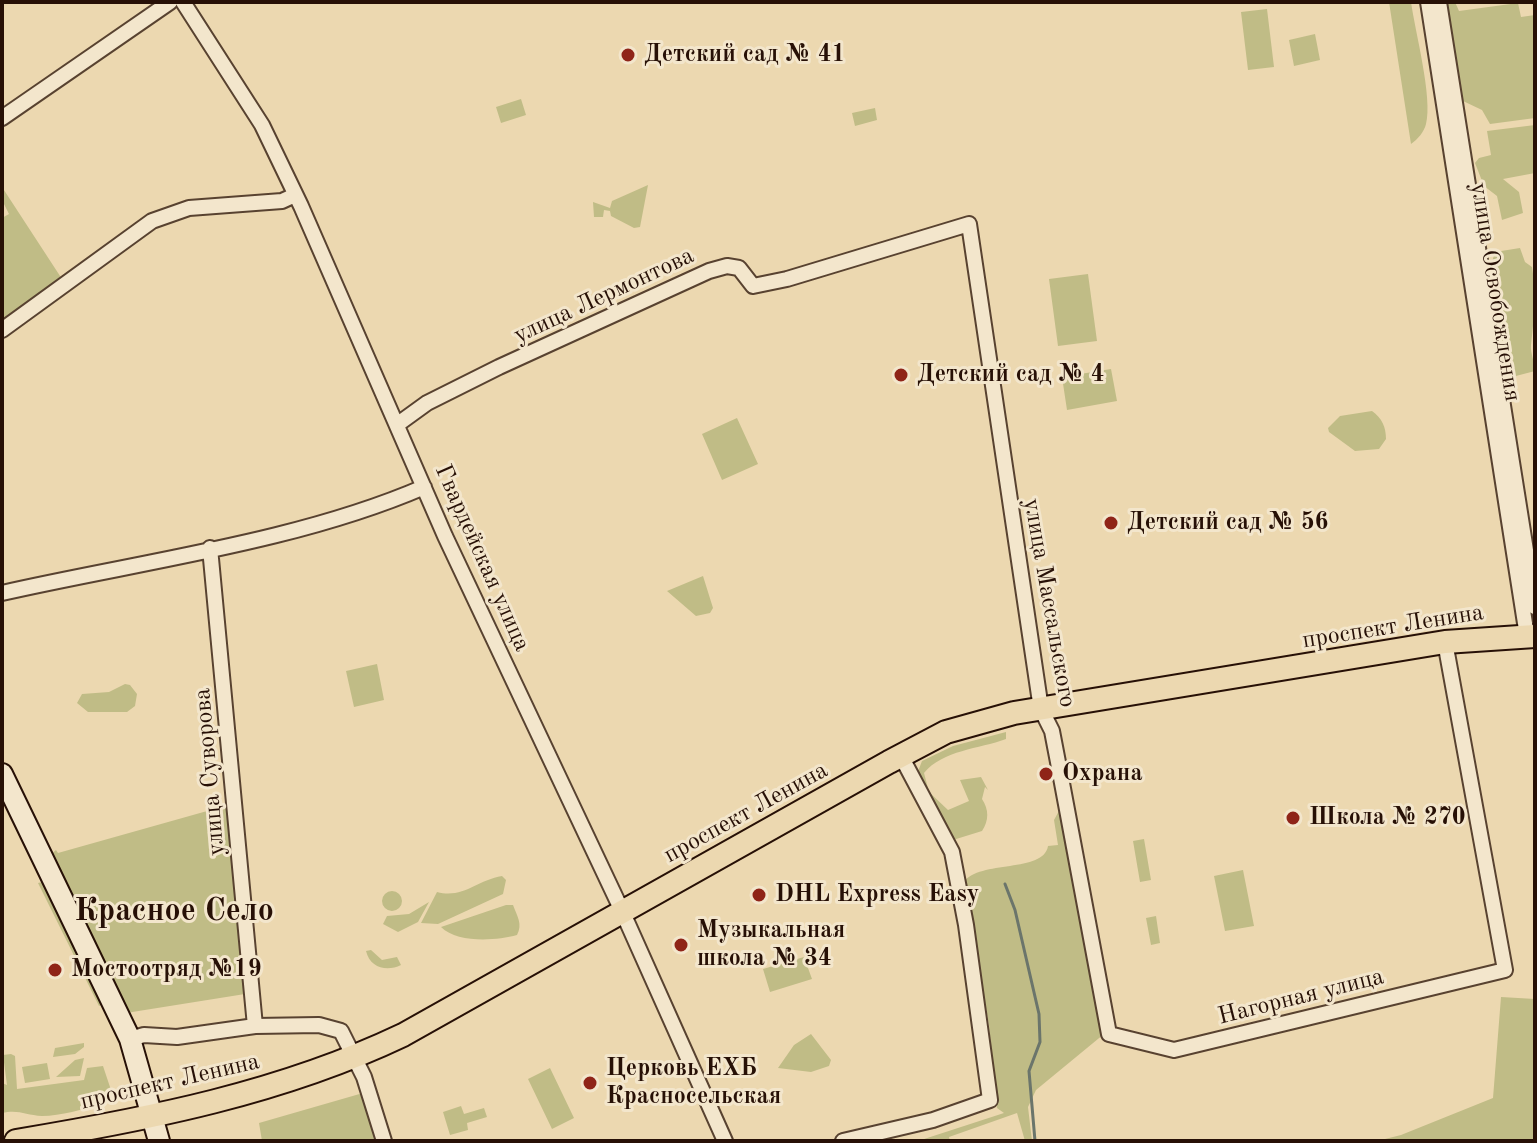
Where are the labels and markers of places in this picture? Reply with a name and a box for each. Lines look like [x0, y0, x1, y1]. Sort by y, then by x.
place label: Детский сад № 41 [644, 41, 846, 69]
marker: Детский сад № 41 [619, 46, 637, 64]
place label: Детский сад № 4 [917, 361, 1105, 389]
marker: Детский сад № 4 [892, 366, 910, 384]
place label: Детский сад № 56 [1127, 509, 1329, 537]
marker: Детский сад № 56 [1102, 514, 1120, 532]
place label: Охрана [1062, 760, 1143, 788]
marker: Охрана [1037, 765, 1055, 783]
place label: Школа № 270 [1309, 804, 1466, 832]
marker: Школа № 270 [1284, 809, 1302, 827]
place label: DHL Express Easy [775, 881, 979, 909]
marker: DHL Express Easy [750, 886, 768, 904]
place label: Музыкальная школа № 34 [697, 917, 845, 973]
marker: Музыкальная школа № 34 [672, 936, 690, 954]
place label: Мостоотряд №19 [71, 956, 262, 984]
marker: Мостоотряд №19 [46, 961, 64, 979]
place label: Церковь ЕХБ Красносельская [606, 1055, 781, 1111]
marker: Церковь ЕХБ Красносельская [581, 1074, 599, 1092]

